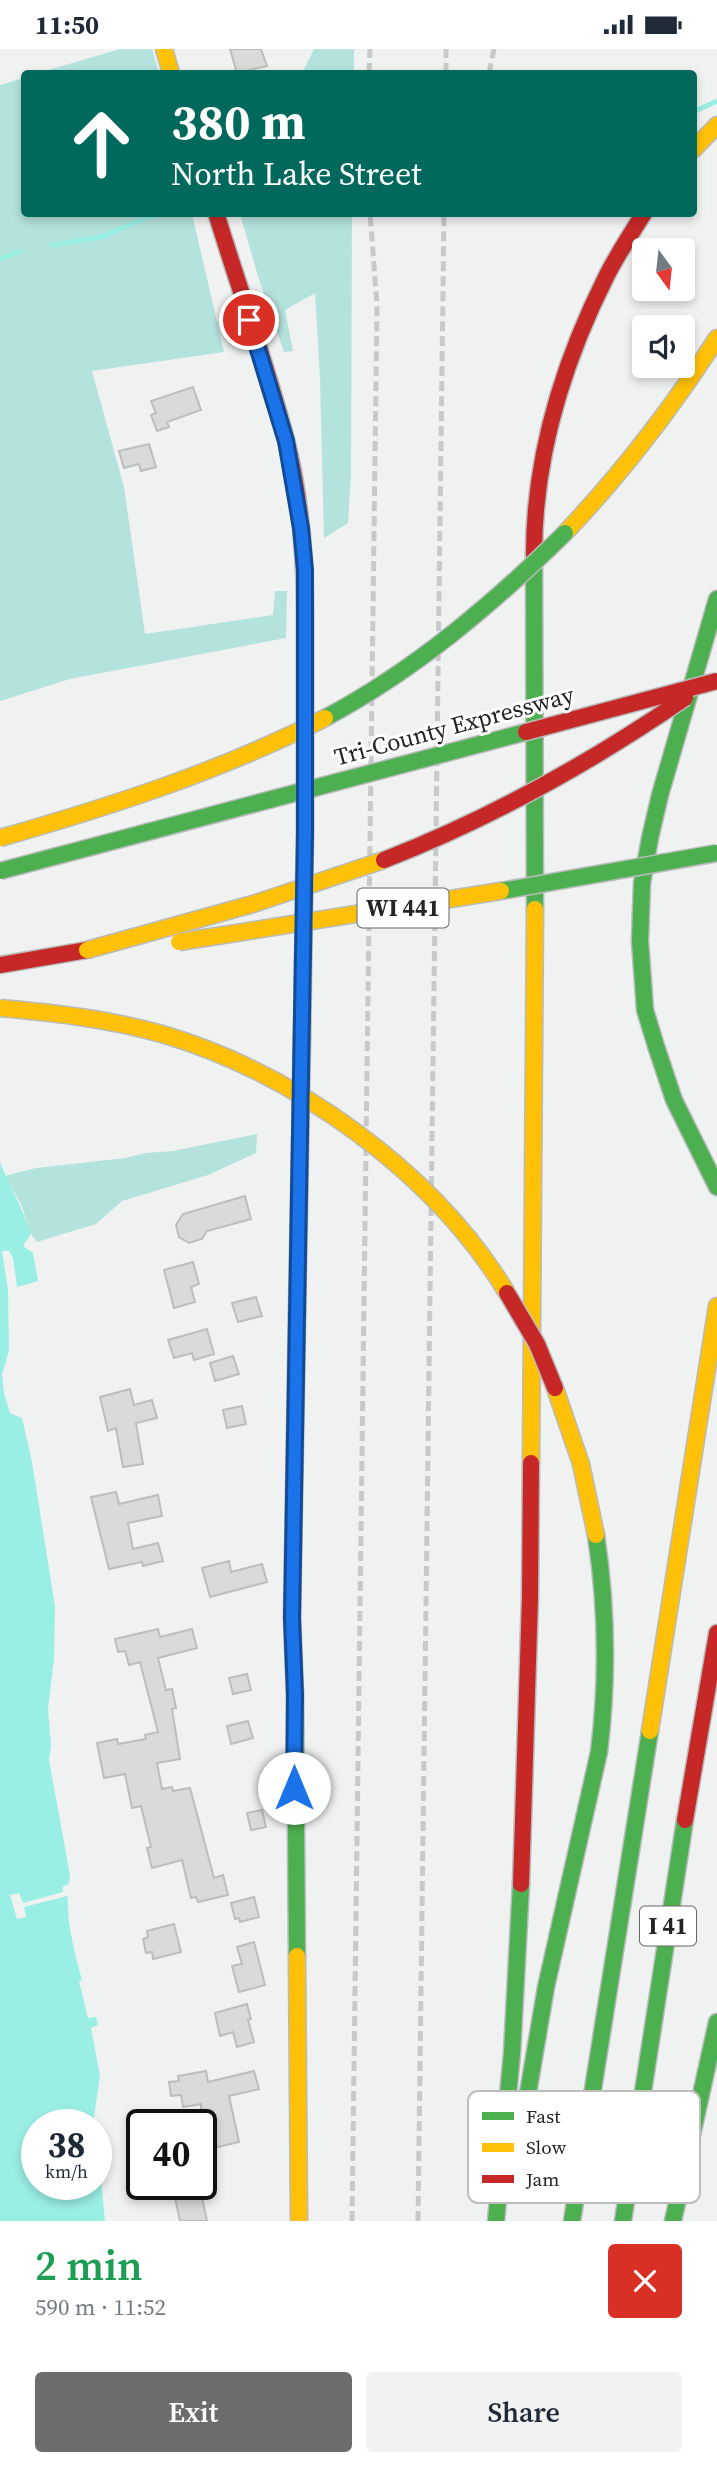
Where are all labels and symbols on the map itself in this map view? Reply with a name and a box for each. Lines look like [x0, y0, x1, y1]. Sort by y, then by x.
north arrow [632, 238, 695, 301]
pin [219, 290, 279, 350]
street label: Tri-County Expressway [330, 677, 578, 773]
road number: WI 441 [358, 888, 448, 927]
position arrow [257, 1751, 331, 1825]
road number: I 41 [640, 1907, 696, 1945]
legend [468, 2091, 700, 2203]
text: Fast [526, 2103, 561, 2129]
speed limit sign: 40 [126, 2109, 217, 2200]
text: Slow [526, 2134, 567, 2160]
text: Jam [525, 2166, 559, 2192]

